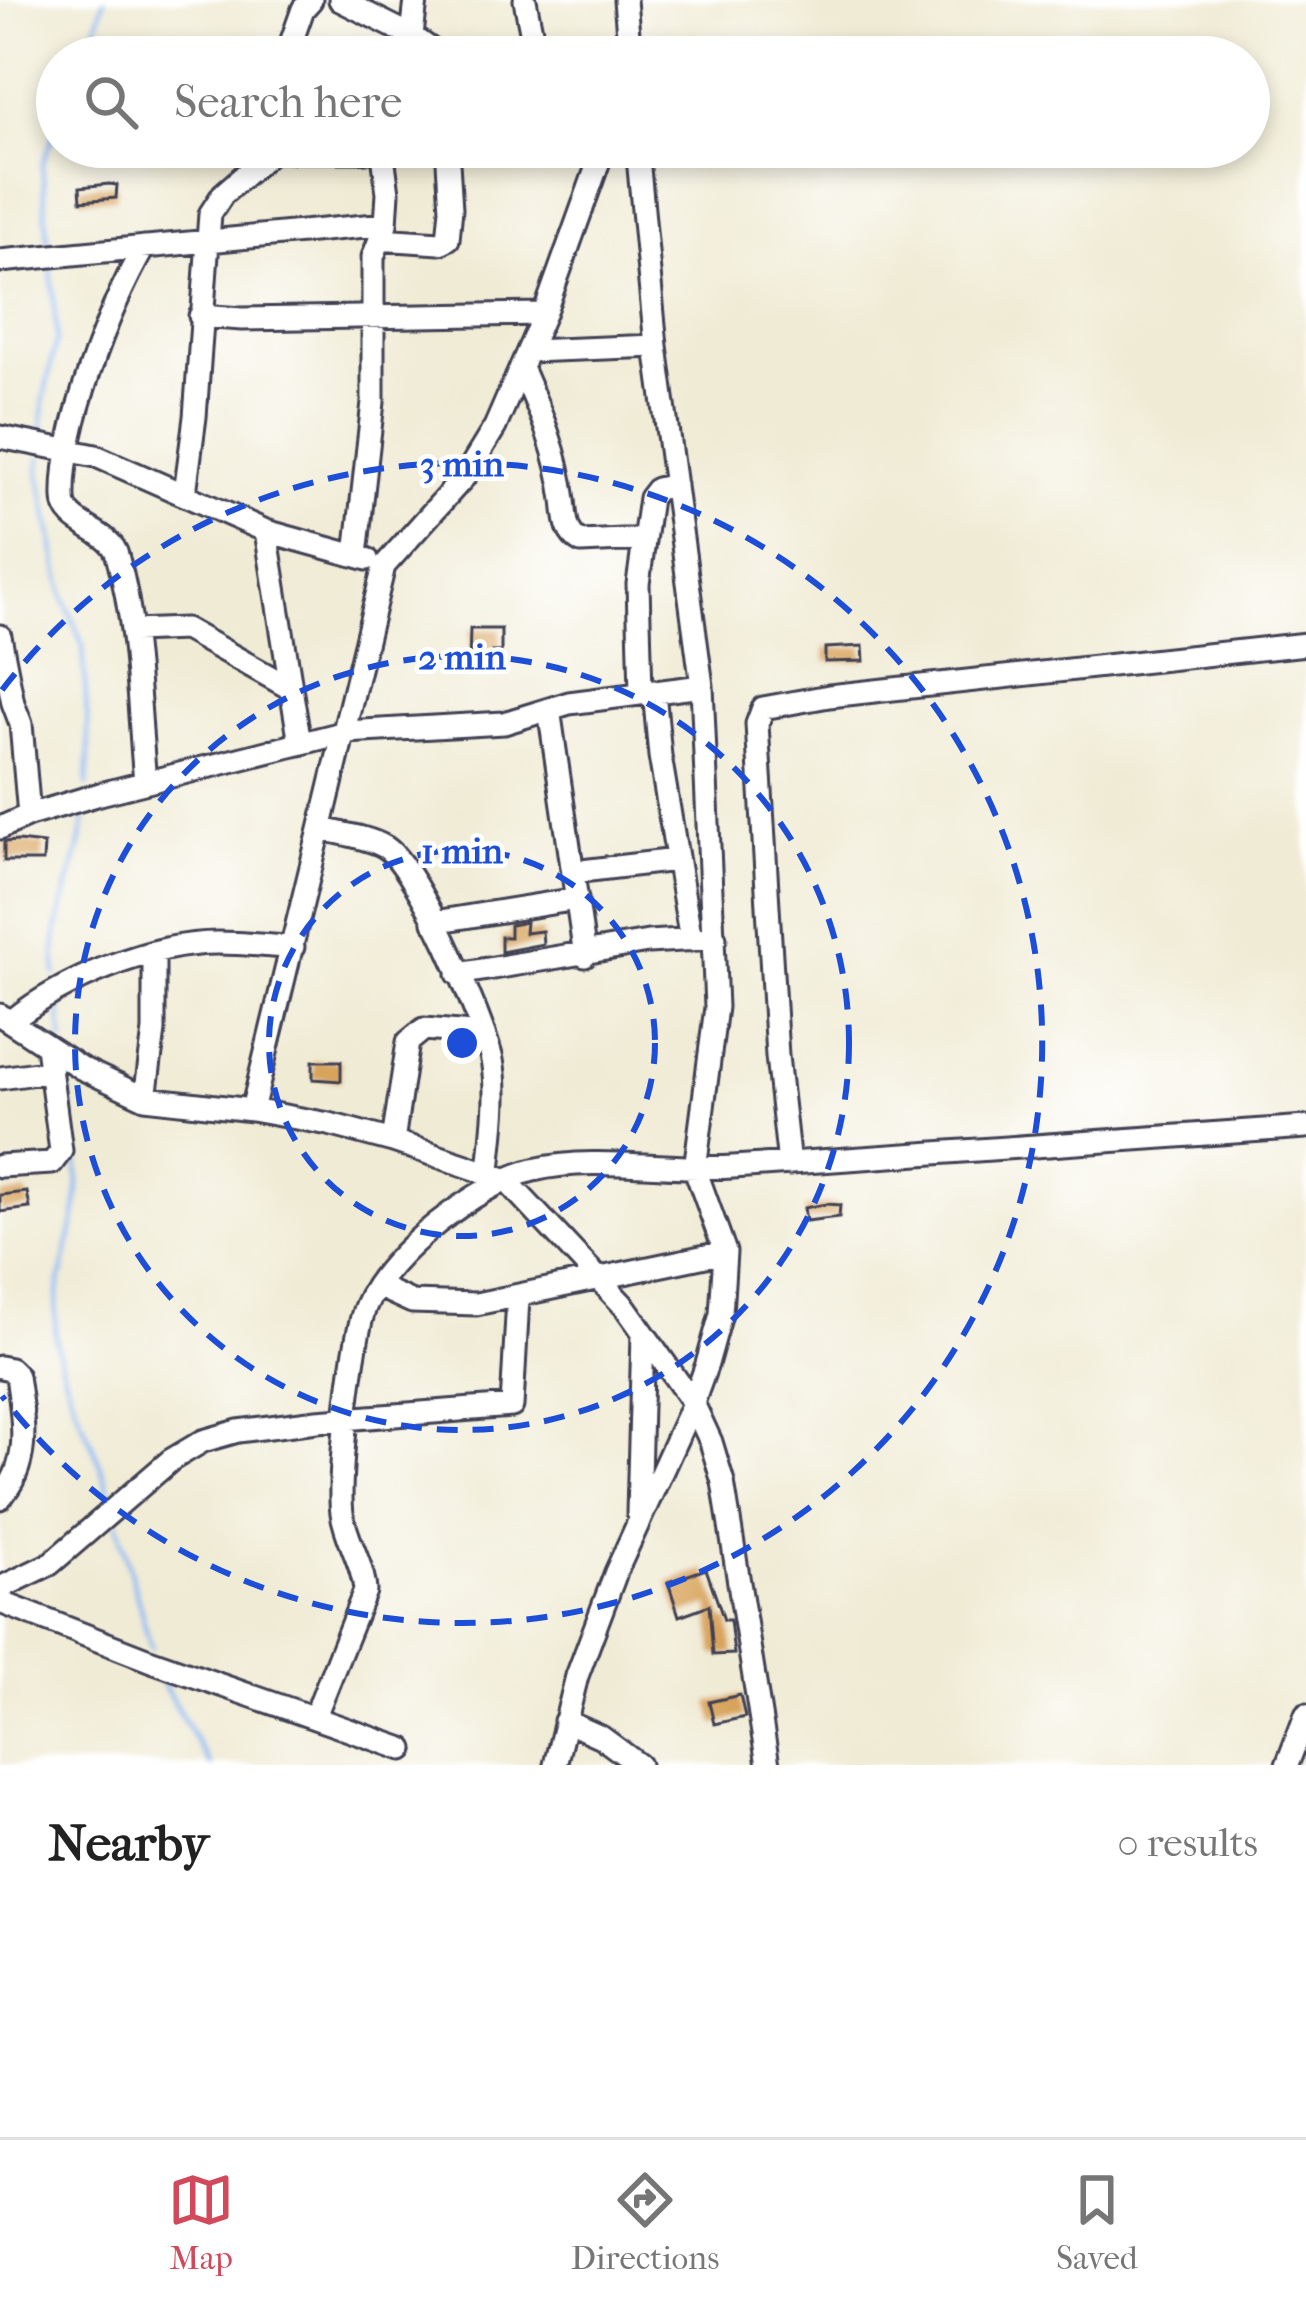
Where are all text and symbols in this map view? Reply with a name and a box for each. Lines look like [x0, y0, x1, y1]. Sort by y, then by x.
search box [36, 36, 1270, 168]
icon: search [78, 69, 144, 135]
text: Search here [174, 76, 402, 129]
text: 3 min [420, 443, 505, 485]
text: 2 min [418, 636, 507, 678]
text: 1 min [421, 830, 504, 872]
centre of rings [441, 1022, 483, 1064]
text: Nearby [48, 1813, 209, 1873]
text: 0 results [1117, 1820, 1258, 1866]
tab: Map [168, 2167, 234, 2278]
tab: Directions [571, 2167, 719, 2278]
tab: Saved [1056, 2167, 1138, 2278]

